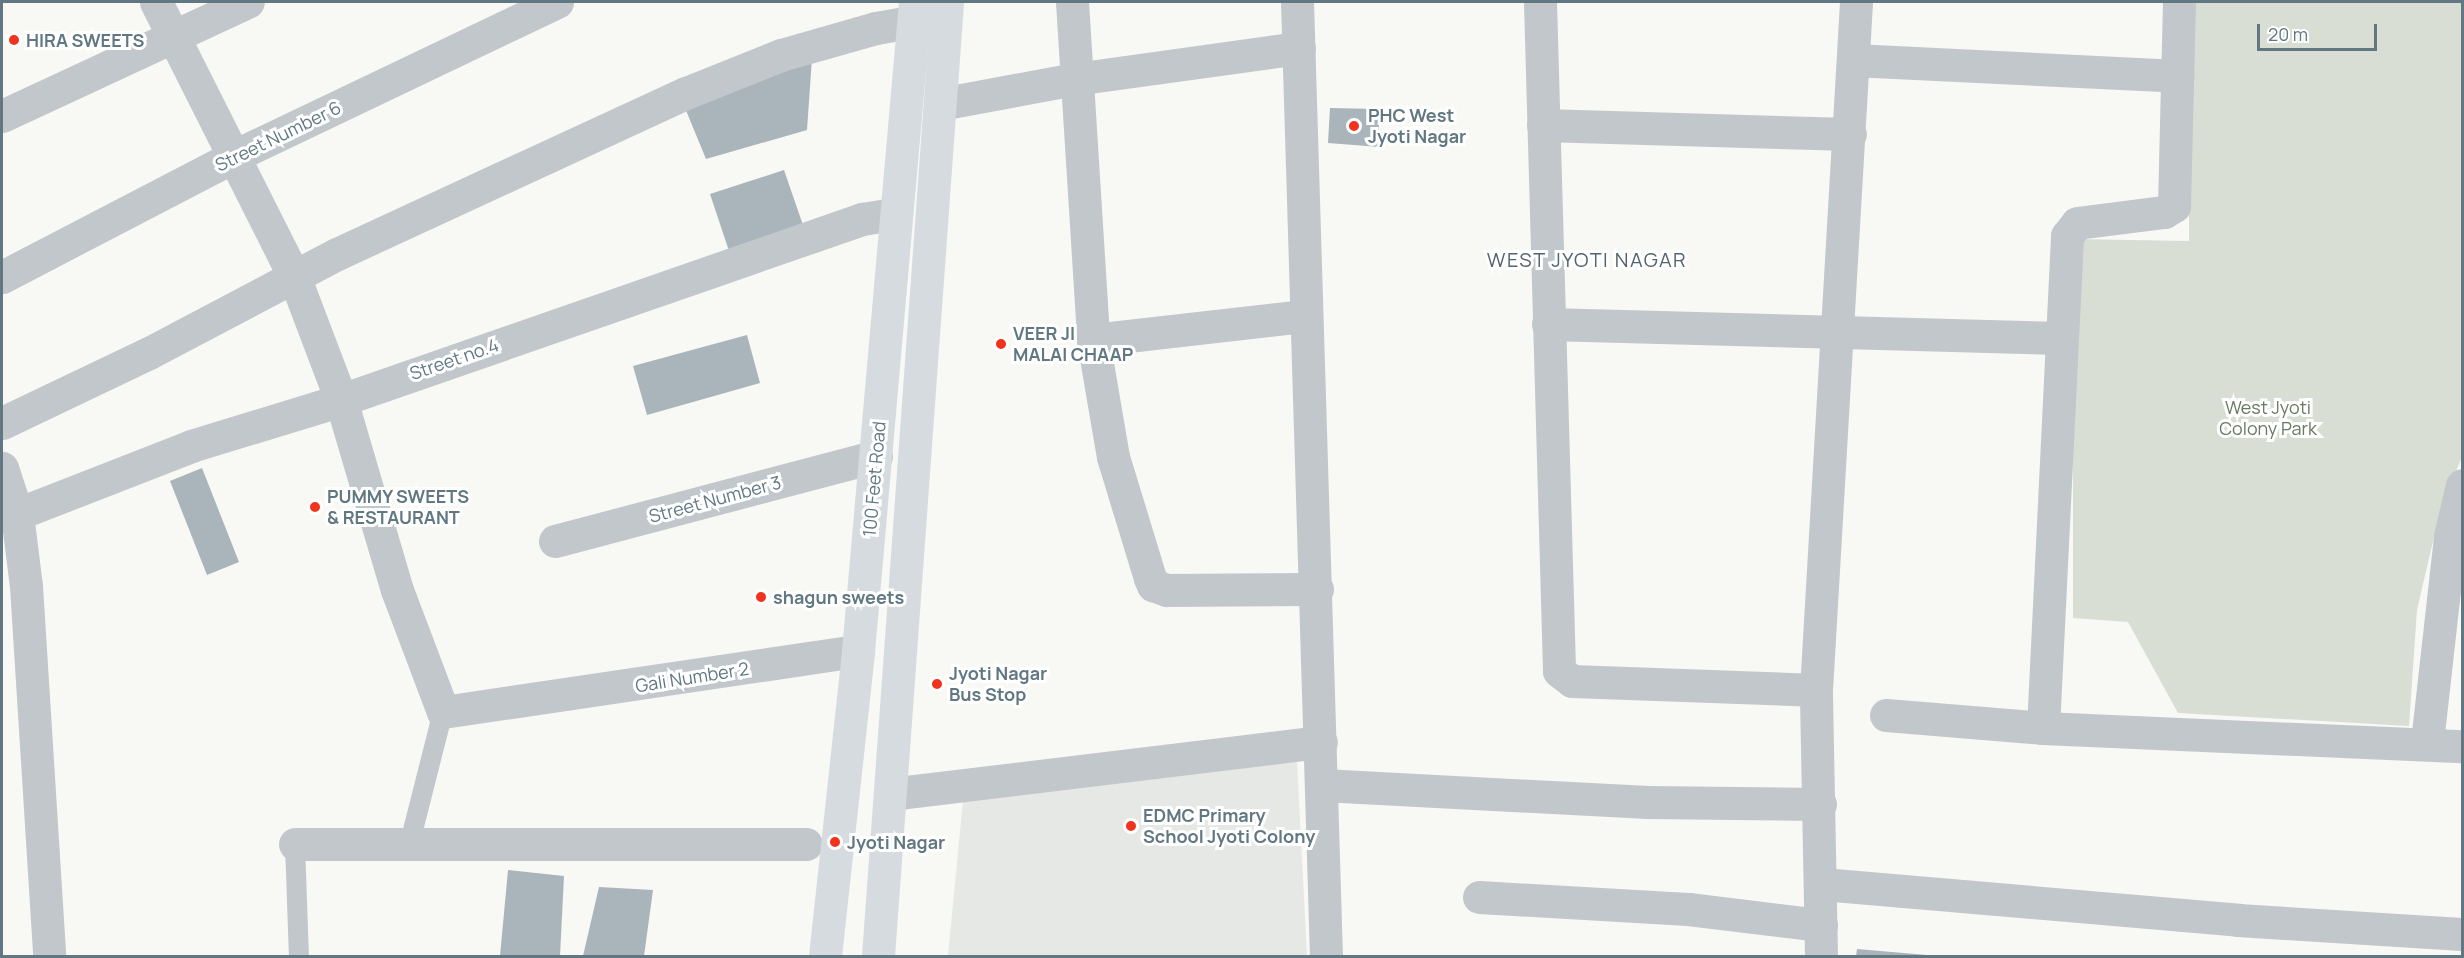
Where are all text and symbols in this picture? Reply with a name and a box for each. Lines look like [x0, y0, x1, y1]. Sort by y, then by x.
scale bar [2260, 12, 2380, 50]
text: 20 m [2268, 22, 2308, 46]
place label: HIRA SWEETS [26, 29, 144, 51]
marker: HIRA SWEETS [7, 33, 21, 47]
street label: Street Number 6 [212, 96, 344, 176]
place label: PHC West Jyoti Nagar [1368, 105, 1466, 148]
marker: PHC West Jyoti Nagar [1345, 117, 1363, 135]
district label: WEST JYOTI NAGAR [1486, 247, 1688, 271]
place label: VEER JI MALAI CHAAP [1013, 323, 1133, 366]
street label: Street no.4 [407, 334, 501, 384]
marker: VEER JI MALAI CHAAP [994, 337, 1008, 351]
park label: West Jyoti Colony Park [2219, 397, 2317, 440]
street label: 100 Feet Road [858, 420, 890, 538]
street label: Street Number 3 [647, 471, 783, 527]
place label: PUMMY SWEETS & RESTAURANT [327, 486, 470, 528]
marker: PUMMY SWEETS & RESTAURANT [308, 500, 322, 514]
place label: shagun sweets [773, 586, 904, 608]
marker: shagun sweets [754, 590, 768, 604]
street label: Gali Number 2 [634, 657, 750, 697]
place label: Jyoti Nagar Bus Stop [949, 663, 1047, 706]
marker: Jyoti Nagar Bus Stop [930, 677, 944, 691]
place label: EDMC Primary School Jyoti Colony [1143, 805, 1315, 848]
marker: EDMC Primary School Jyoti Colony [1124, 819, 1138, 833]
place label: Jyoti Nagar [847, 831, 945, 853]
marker: Jyoti Nagar [828, 835, 842, 849]

